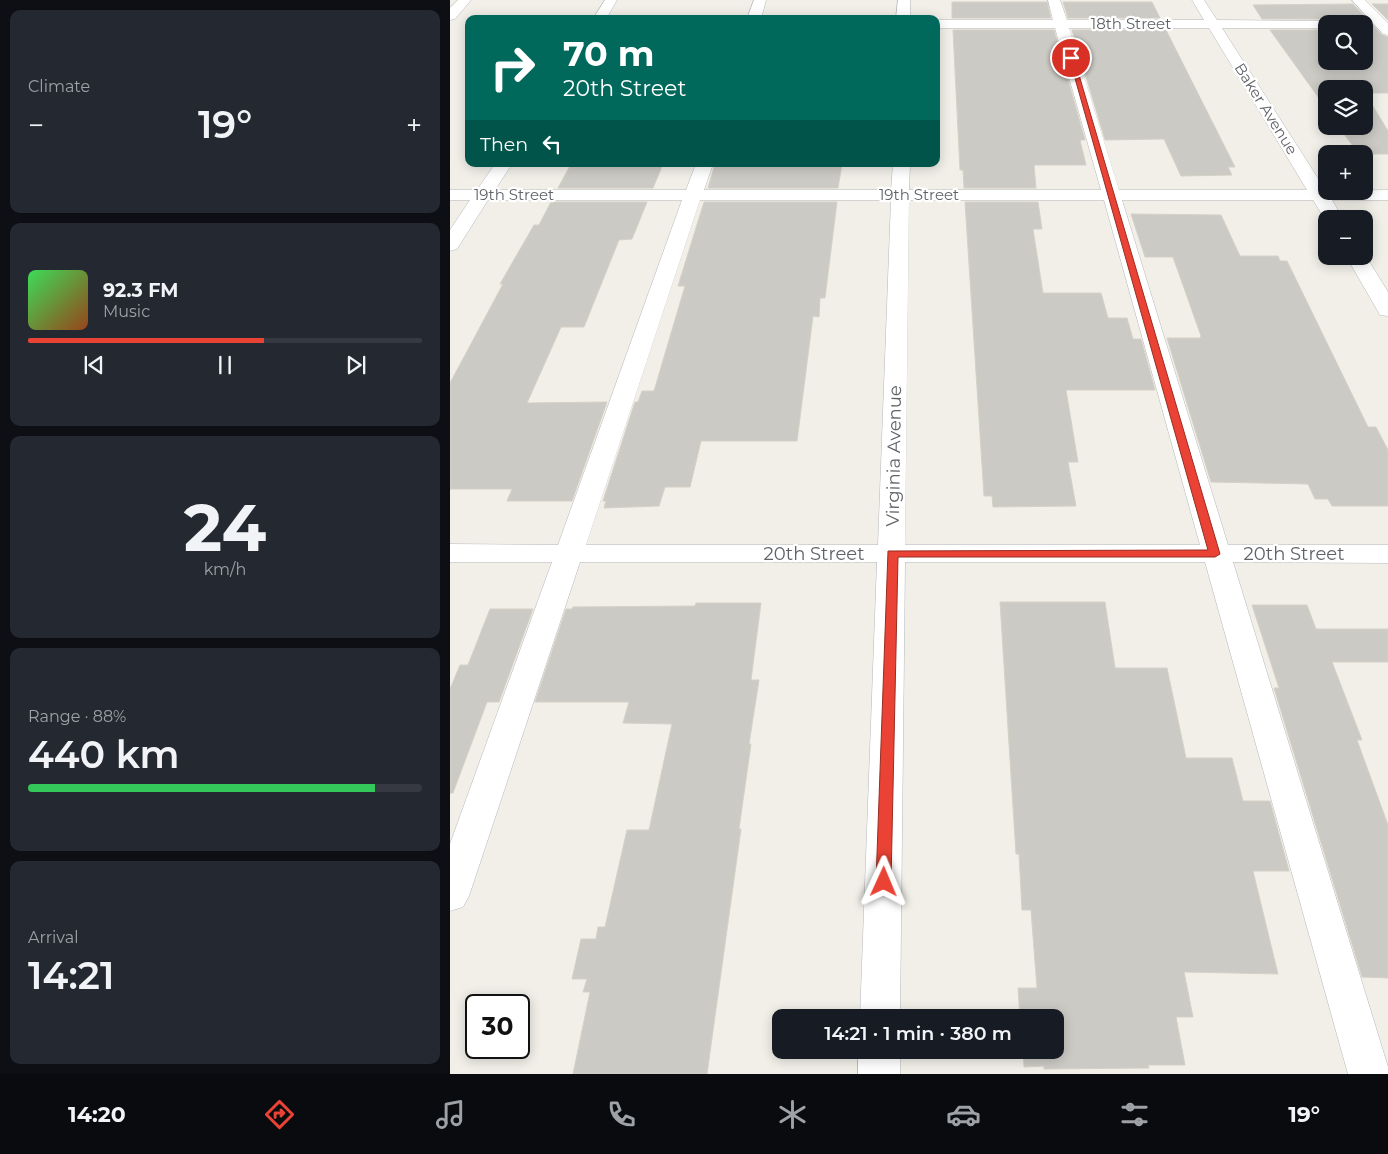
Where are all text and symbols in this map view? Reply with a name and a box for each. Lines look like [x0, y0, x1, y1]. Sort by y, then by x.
street label: 18th Street [1091, 14, 1171, 33]
map controls [1318, 15, 1373, 265]
button: search [1318, 15, 1373, 70]
text: 70 m [563, 32, 654, 75]
icon: right [480, 35, 545, 100]
pin [1050, 37, 1092, 79]
icon: arrive [1057, 44, 1085, 72]
street label: Baker Avenue [1231, 59, 1302, 158]
text: 20th Street [563, 75, 686, 102]
text: Climate [28, 77, 90, 96]
button: layers [1318, 80, 1373, 135]
text: 19° [198, 101, 252, 148]
text: − [28, 108, 44, 142]
text: + [406, 108, 422, 142]
icon: left [538, 130, 566, 158]
text: Then [480, 133, 528, 156]
button: + [1318, 145, 1373, 200]
street label: 19th Street [474, 185, 554, 204]
street label: 19th Street [879, 185, 959, 204]
button: − [1318, 210, 1373, 265]
text: 92.3 FM [103, 279, 179, 302]
text: Music [103, 302, 150, 321]
icon: previous [80, 351, 108, 379]
icon: pause [211, 351, 239, 379]
icon: next [342, 351, 370, 379]
street label: Virginia Avenue [882, 385, 906, 527]
text: 24 [184, 488, 266, 567]
street label: 20th Street [764, 543, 864, 565]
street label: 20th Street [1244, 543, 1344, 565]
text: km/h [204, 560, 246, 579]
text: Range · 88% [28, 707, 126, 726]
text: 440 km [28, 731, 180, 778]
position arrow [857, 855, 909, 907]
text: Arrival [28, 928, 78, 947]
text: 14:21 [28, 952, 114, 999]
speed limit sign: 30 [465, 994, 530, 1059]
text: 14:21 · 1 min · 380 m [824, 1022, 1012, 1045]
icon: directions [262, 1097, 297, 1132]
icon: music [433, 1097, 468, 1132]
icon: phone [604, 1097, 639, 1132]
icon: climate [775, 1097, 810, 1132]
icon: car [946, 1097, 981, 1132]
icon: filters [1117, 1097, 1152, 1132]
text: 14:20 [68, 1101, 126, 1128]
text: 19° [1288, 1101, 1320, 1128]

